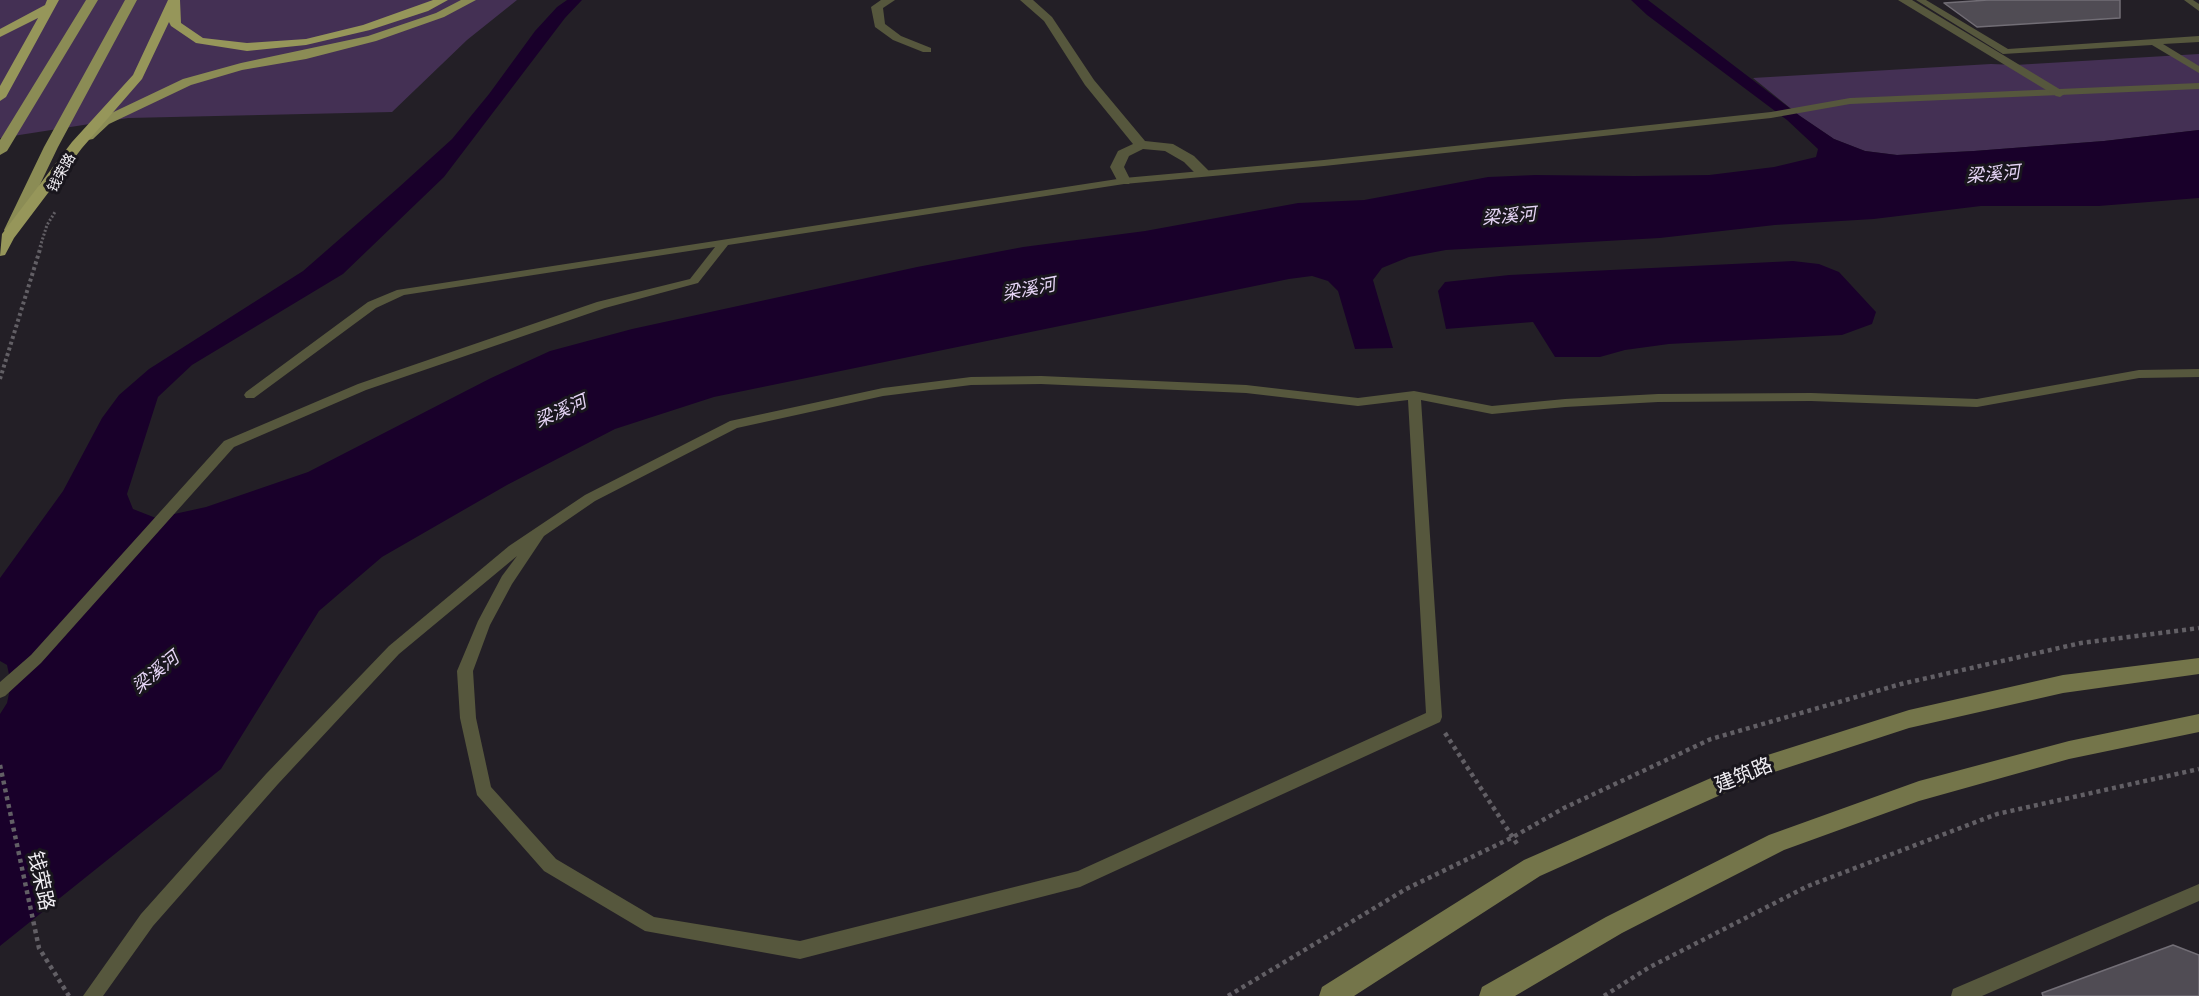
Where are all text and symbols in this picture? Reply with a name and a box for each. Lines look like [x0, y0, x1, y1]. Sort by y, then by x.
street label: 钱荣路 [44, 151, 80, 195]
water label: 梁溪河 [1965, 162, 2021, 188]
water label: 梁溪河 [1481, 204, 1537, 230]
water label: 梁溪河 [1000, 274, 1058, 306]
water label: 梁溪河 [532, 391, 590, 433]
water label: 梁溪河 [128, 648, 184, 698]
street label: 建筑路 [1712, 754, 1776, 798]
street label: 钱荣路 [22, 849, 58, 913]

